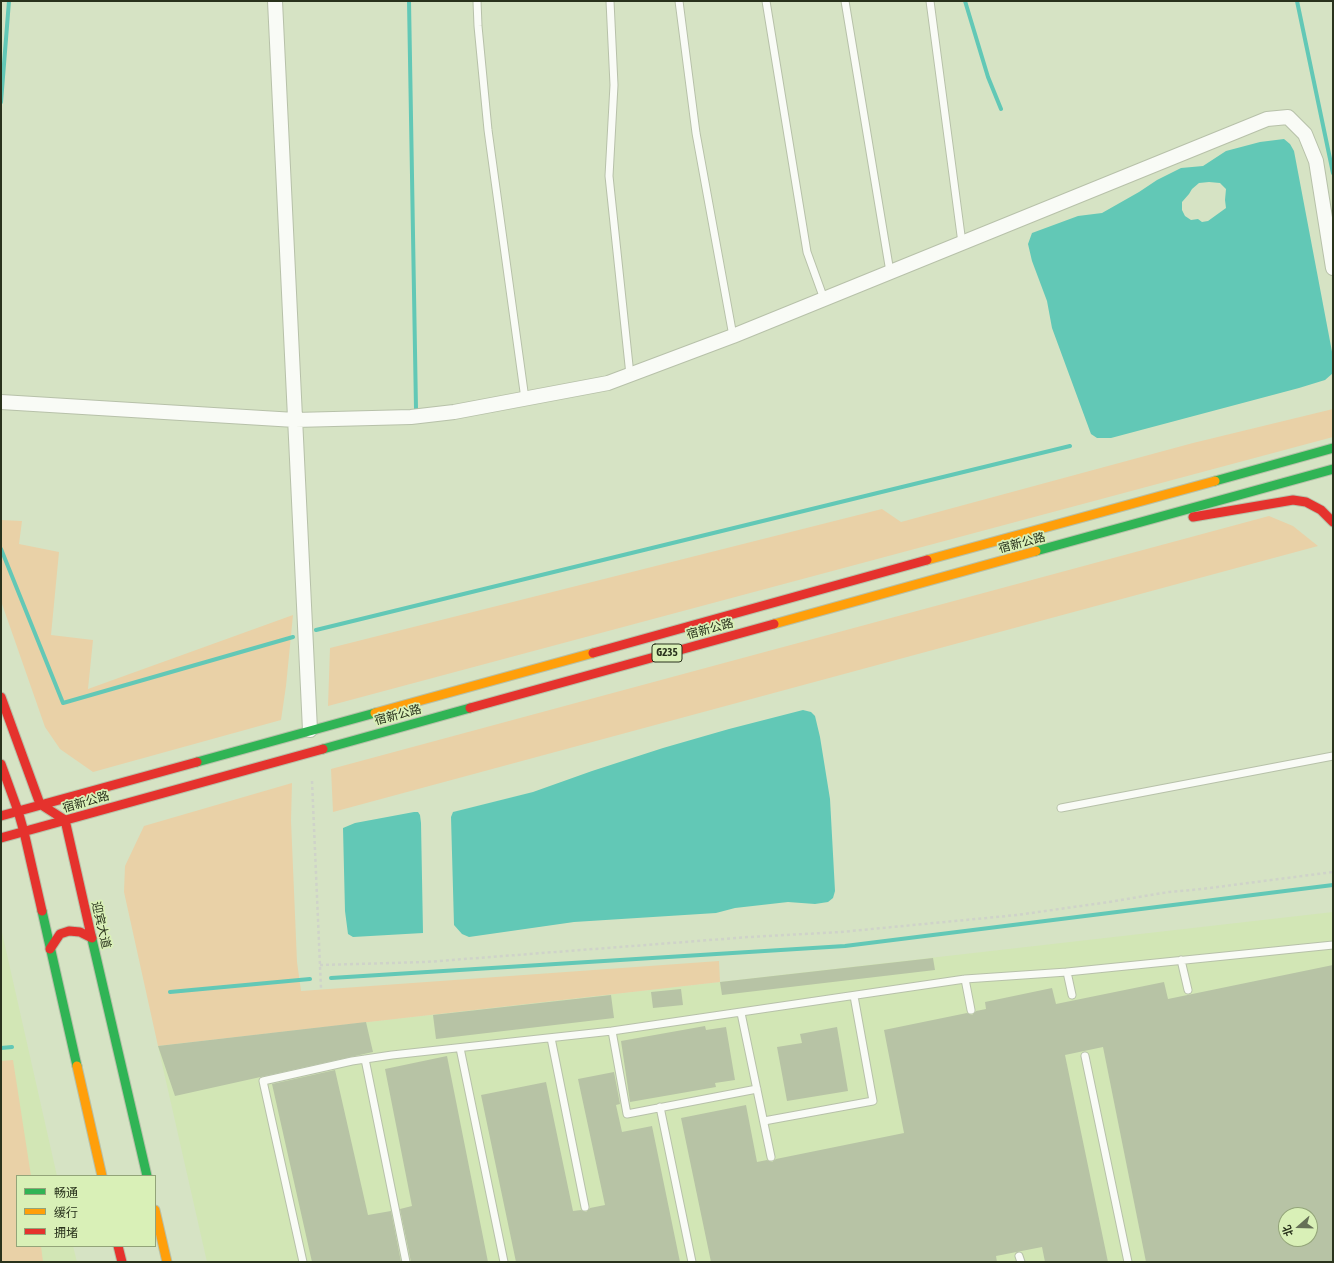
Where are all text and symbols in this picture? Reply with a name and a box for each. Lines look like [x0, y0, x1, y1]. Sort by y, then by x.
street label: 宿新公路 [997, 530, 1047, 556]
street label: 宿新公路 [685, 616, 735, 642]
road number: G235 [652, 644, 682, 662]
street label: 宿新公路 [373, 702, 423, 728]
street label: 宿新公路 [61, 788, 111, 816]
street label: 迎宾大道 [89, 900, 113, 950]
legend [16, 1175, 156, 1247]
text: 畅通 [54, 1186, 78, 1200]
text: 缓行 [54, 1206, 78, 1220]
north arrow [1278, 1207, 1318, 1247]
text: 北 [1280, 1224, 1295, 1238]
text: 拥堵 [54, 1226, 78, 1240]

